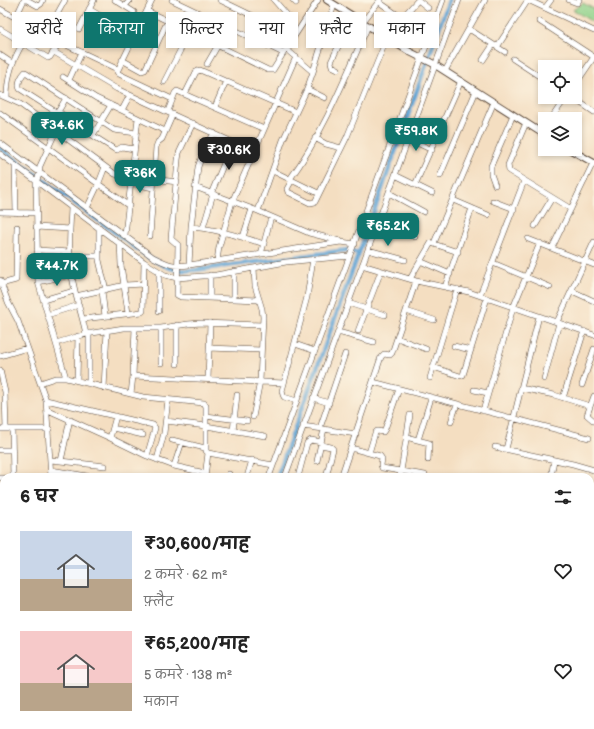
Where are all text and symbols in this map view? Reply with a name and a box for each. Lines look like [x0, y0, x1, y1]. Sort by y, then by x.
chip: खरीदें [12, 12, 76, 48]
chip: किराया [84, 12, 158, 48]
chip: फ़िल्टर [166, 12, 237, 48]
chip: नया [245, 12, 298, 48]
chip: फ़्लैट [306, 12, 366, 48]
chip: मकान [374, 12, 439, 48]
map controls [538, 60, 582, 156]
button: locate [538, 60, 582, 104]
pin: ₹34.6K [29, 112, 95, 146]
button: layers [538, 112, 582, 156]
text: ₹34.6K [40, 117, 84, 133]
pin: ₹59.8K [383, 118, 449, 152]
text: ₹59.8K [394, 123, 438, 139]
pin: ₹30.6K [196, 137, 262, 171]
text: ₹30.6K [207, 142, 251, 158]
pin: ₹36K [116, 160, 164, 194]
text: ₹36K [123, 165, 157, 181]
pin: ₹65.2K [355, 213, 421, 247]
text: ₹65.2K [366, 218, 410, 234]
pin: ₹44.7K [24, 253, 90, 287]
text: ₹44.7K [35, 258, 79, 274]
icon: filters [552, 486, 574, 508]
text: 6 घर [20, 487, 58, 507]
text: ₹30,600/माह [144, 534, 249, 554]
icon: home [52, 547, 100, 595]
icon: heart [552, 560, 574, 582]
text: 2 कमरे · 62 m² [144, 567, 228, 583]
text: फ़्लैट [144, 594, 174, 610]
text: ₹65,200/माह [144, 634, 249, 654]
icon: home [52, 647, 100, 695]
icon: heart [552, 660, 574, 682]
text: 5 कमरे · 138 m² [144, 667, 232, 683]
text: मकान [144, 694, 178, 710]

